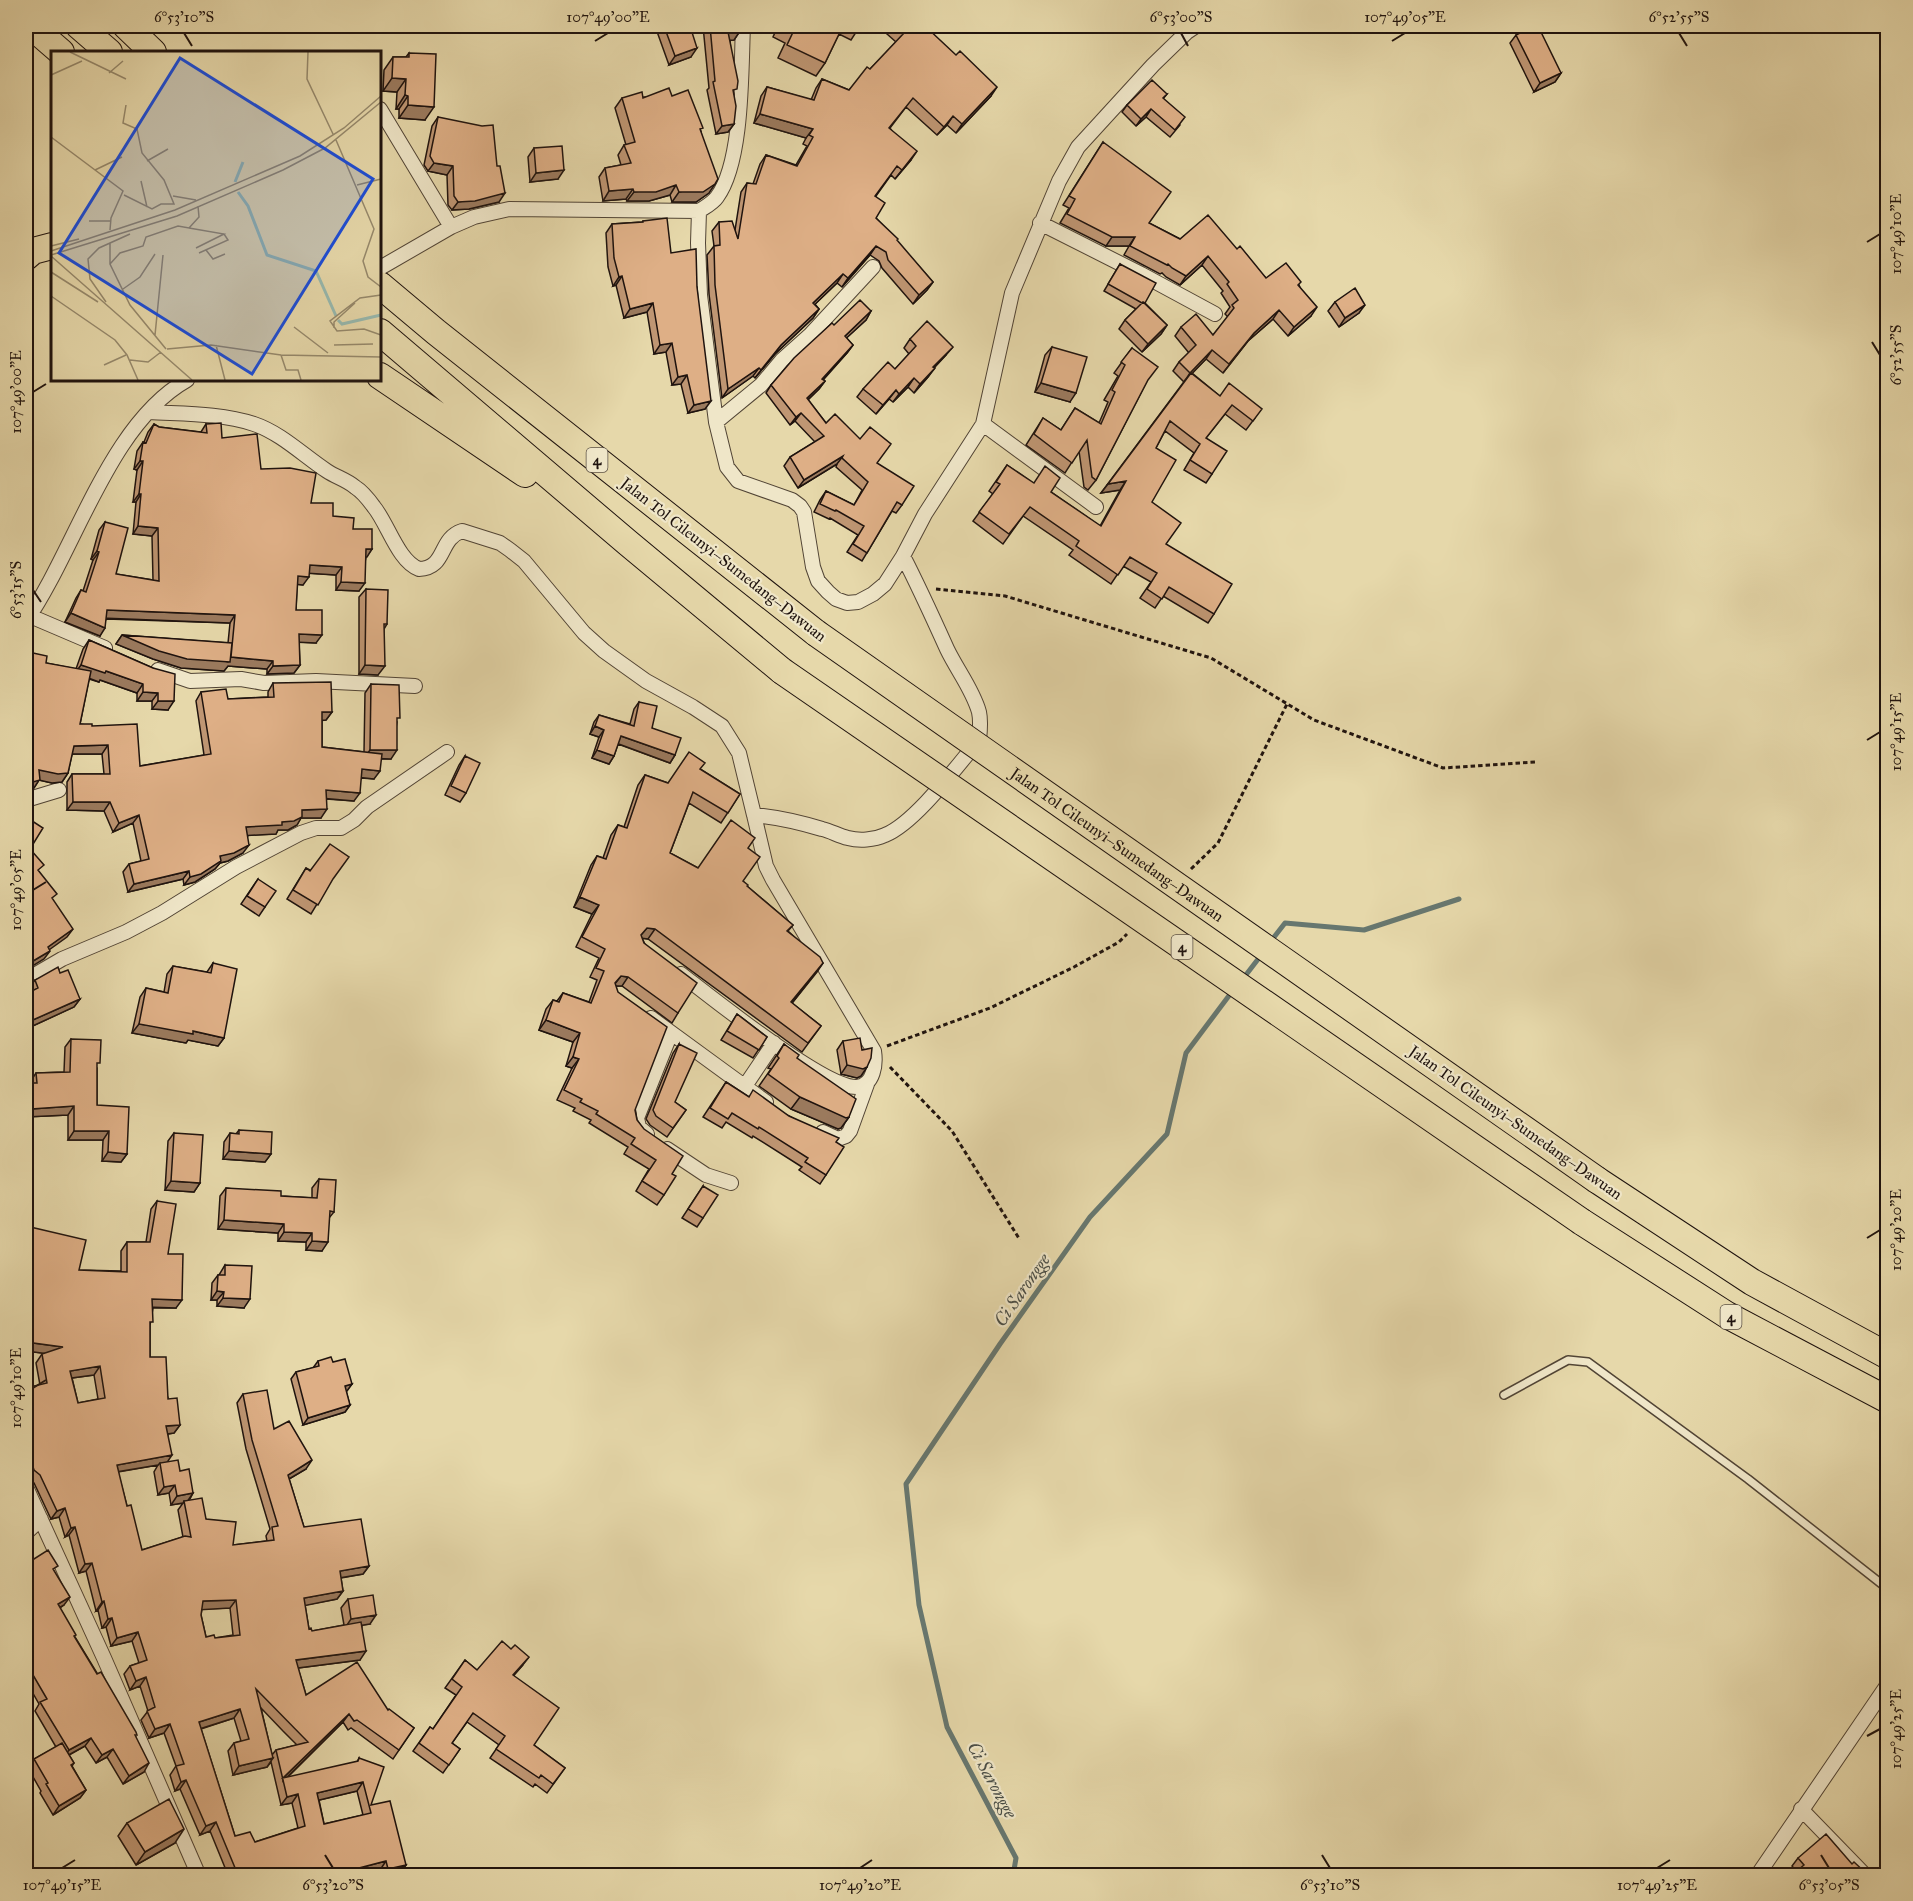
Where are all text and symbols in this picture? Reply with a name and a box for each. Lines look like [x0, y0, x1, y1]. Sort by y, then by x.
text: 6°53'10"S [154, 8, 214, 26]
text: 107°49'00"E [566, 8, 650, 26]
text: 6°53'00"S [1150, 8, 1212, 26]
text: 107°49'05"E [1364, 8, 1446, 26]
text: 6°52'55"S [1649, 8, 1709, 26]
inset map [51, 51, 381, 381]
text: 107°49'10"E [1887, 194, 1905, 274]
text: 6°52'55"S [1887, 325, 1905, 385]
text: 107°49'00"E [7, 350, 25, 434]
road number: 4 [586, 448, 608, 472]
street label: Jalan Tol Cileunyi–Sumedang–Dawuan [615, 472, 831, 647]
text: 6°53'15"S [7, 561, 25, 619]
text: 107°49'15"E [1887, 692, 1905, 771]
street label: Jalan Tol Cileunyi–Sumedang–Dawuan [1005, 762, 1228, 926]
text: 107°49'05"E [7, 849, 25, 931]
road number: 4 [1172, 935, 1192, 959]
street label: Jalan Tol Cileunyi–Sumedang–Dawuan [1403, 1040, 1626, 1205]
text: 107°49'20"E [1887, 1189, 1905, 1271]
water label: Ci Sarongge [989, 1248, 1056, 1331]
road number: 4 [1720, 1305, 1742, 1329]
text: 107°49'10"E [7, 1348, 25, 1428]
text: 107°49'25"E [1887, 1689, 1905, 1769]
water label: Ci Sarongge [963, 1738, 1022, 1823]
text: 107°49'15"E [23, 1876, 102, 1894]
text: 6°53'20"S [302, 1876, 364, 1894]
text: 107°49'20"E [819, 1876, 901, 1894]
text: 6°53'10"S [1300, 1876, 1360, 1894]
text: 107°49'25"E [1617, 1876, 1697, 1894]
text: 6°53'05"S [1798, 1876, 1860, 1894]

